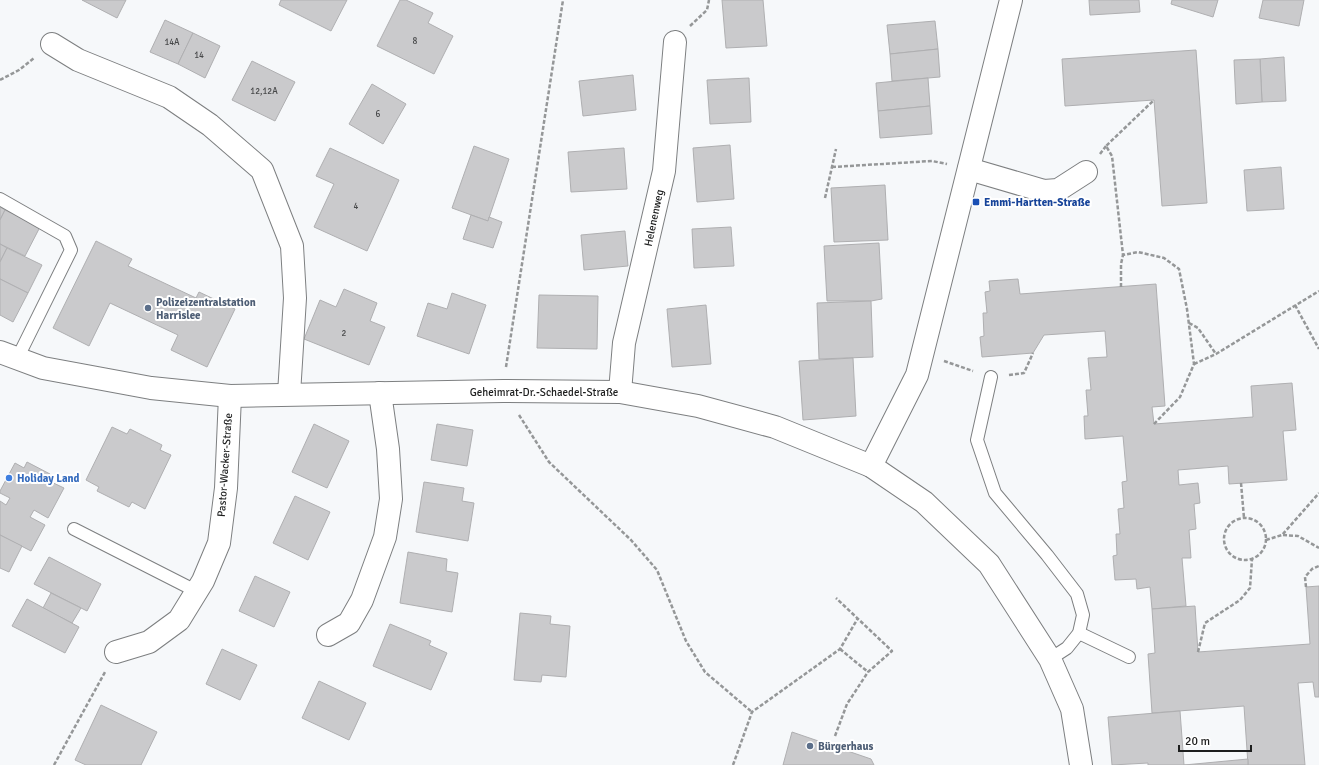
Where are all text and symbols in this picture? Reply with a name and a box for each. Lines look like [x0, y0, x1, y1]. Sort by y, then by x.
house number: 8 [413, 36, 418, 47]
house number: 14A [164, 37, 180, 48]
house number: 14 [194, 50, 204, 61]
house number: 12,12A [250, 86, 278, 97]
house number: 6 [376, 109, 381, 120]
street label: Helenenweg [642, 188, 666, 248]
place label: Emmi-Hartten-Straße [984, 196, 1091, 209]
marker: Emmi-Hartten-Straße [971, 197, 981, 207]
house number: 4 [354, 201, 359, 212]
place label: Polizeizentralstation Harrislee [156, 296, 256, 322]
marker: Polizeizentralstation Harrislee [143, 303, 153, 313]
house number: 2 [342, 328, 347, 339]
street label: Geheimrat-Dr.-Schaedel-Straße [470, 386, 618, 399]
street label: Pastor-Wacker-Straße [215, 413, 235, 517]
place label: Holiday Land [17, 472, 80, 485]
marker: Holiday Land [4, 473, 14, 483]
scale bar [1179, 727, 1251, 753]
text: 20 m [1185, 734, 1210, 749]
place label: Bürgerhaus [818, 740, 873, 753]
marker: Bürgerhaus [805, 741, 815, 751]

